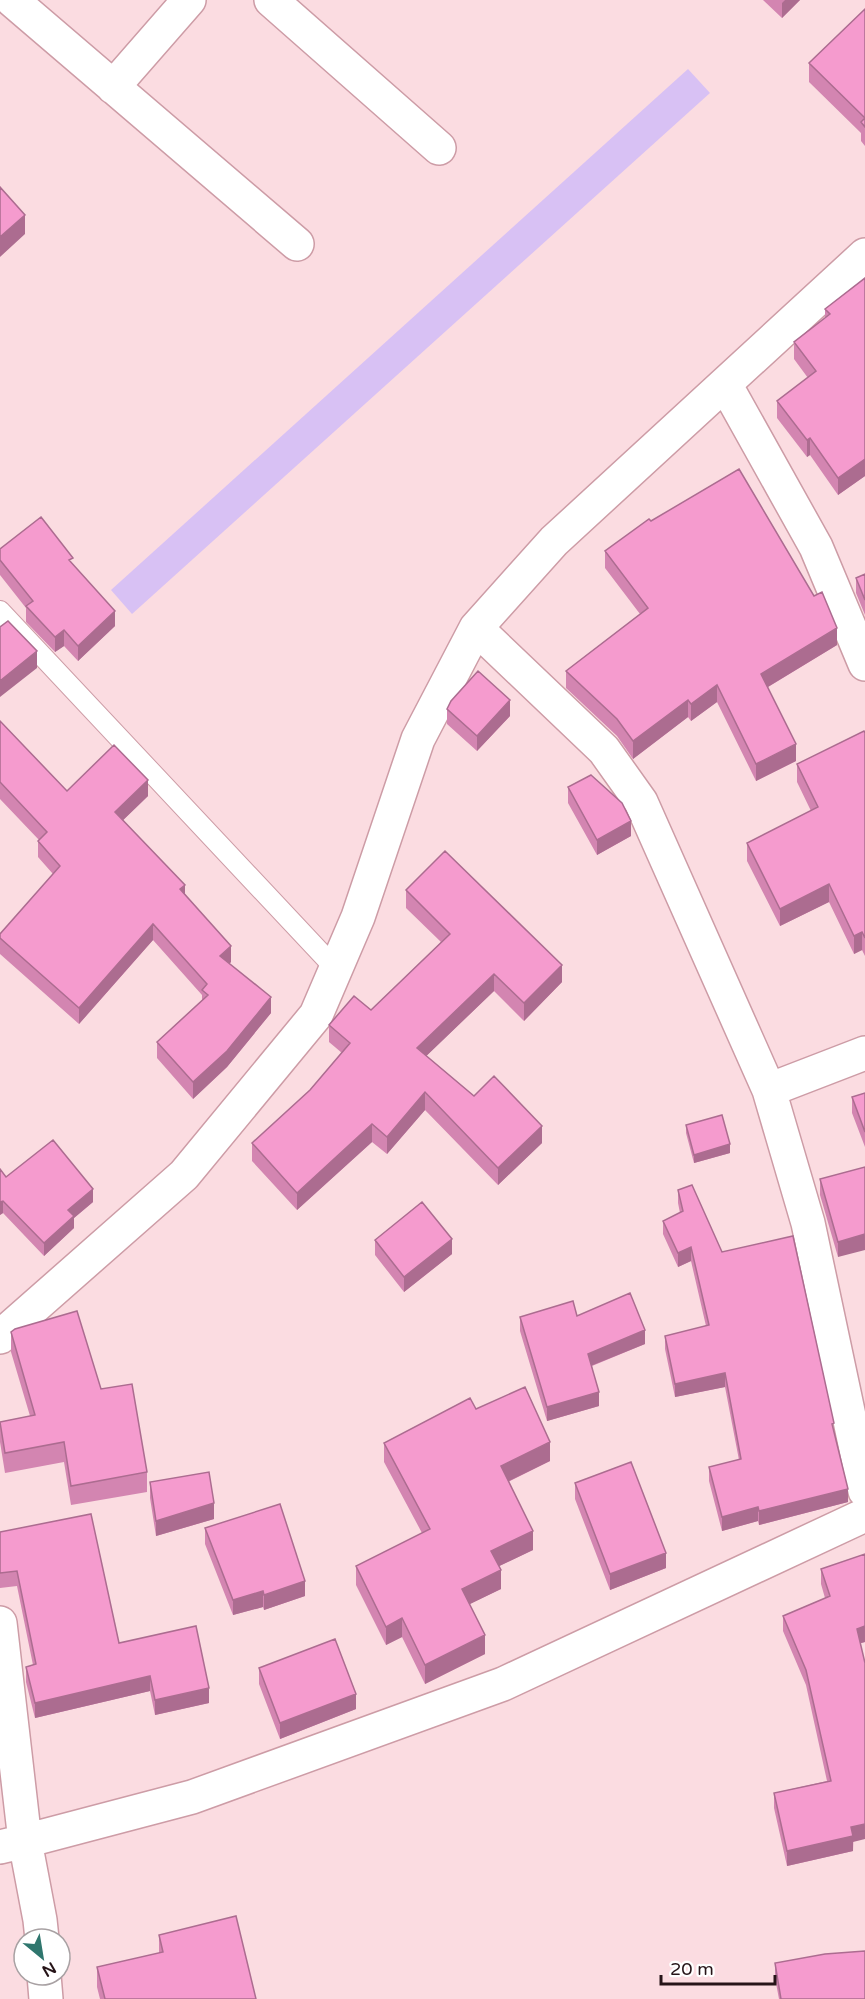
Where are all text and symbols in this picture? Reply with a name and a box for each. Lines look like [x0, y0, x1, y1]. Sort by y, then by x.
north arrow [12, 1927, 72, 1987]
scale bar [661, 1948, 775, 1986]
text: N [38, 1957, 60, 1981]
text: 20 m [670, 1958, 714, 1980]

